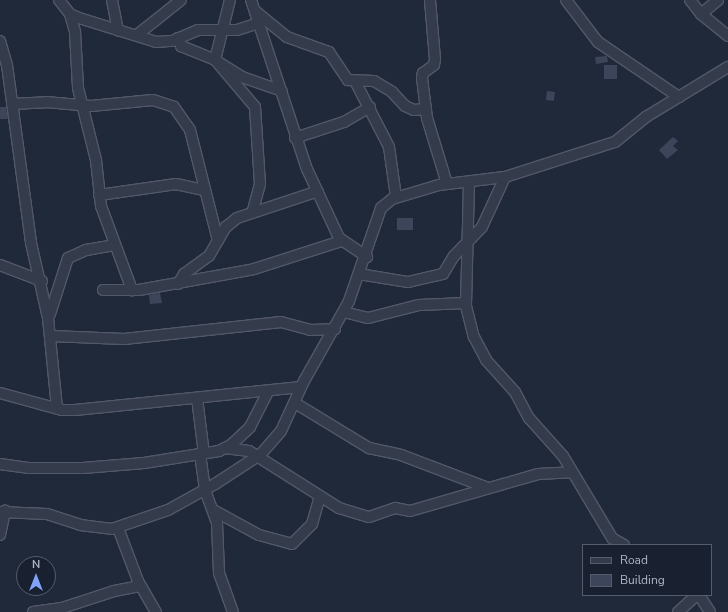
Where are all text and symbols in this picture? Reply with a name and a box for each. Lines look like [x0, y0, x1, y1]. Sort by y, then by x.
legend [582, 544, 712, 596]
text: Road [620, 552, 648, 568]
north arrow [16, 556, 56, 596]
text: N [32, 557, 40, 572]
text: Building [620, 572, 665, 588]

